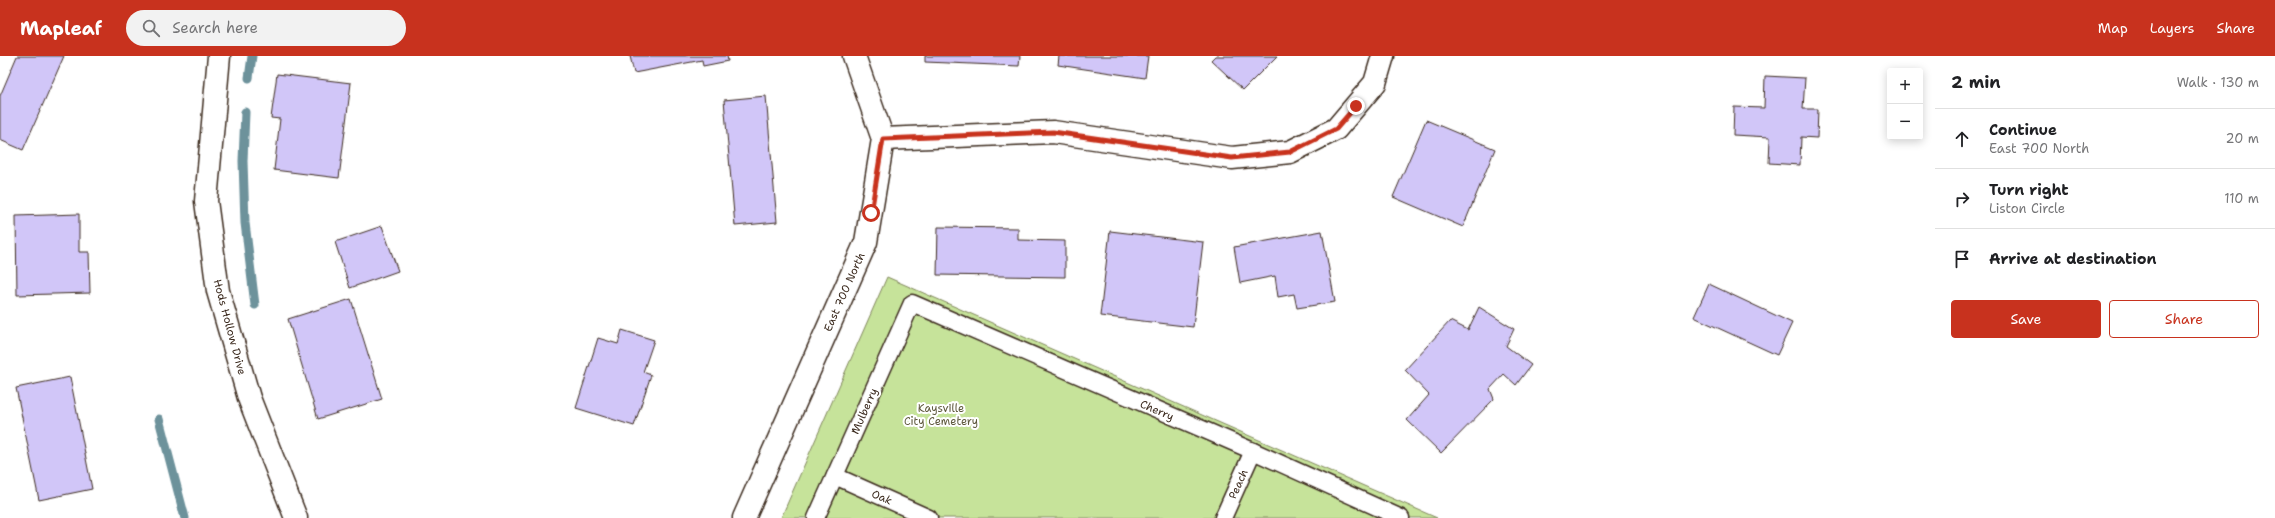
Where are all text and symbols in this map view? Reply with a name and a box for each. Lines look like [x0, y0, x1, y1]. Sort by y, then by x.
search box [126, 10, 406, 46]
text: Mapleaf [20, 16, 102, 41]
icon: search [140, 17, 162, 39]
text: Search here [172, 18, 258, 38]
text: Map [2098, 19, 2128, 37]
text: Layers [2150, 19, 2194, 37]
text: Share [2216, 19, 2255, 37]
map controls [1887, 68, 1923, 140]
button: + [1887, 68, 1923, 104]
text: 2 min [1951, 71, 2001, 93]
text: Walk · 130 m [2177, 74, 2259, 91]
route end [1347, 97, 1365, 115]
button: − [1887, 104, 1923, 140]
text: Continue [1989, 120, 2057, 140]
icon: ahead [1951, 128, 1973, 150]
text: 20 m [2226, 130, 2259, 147]
text: East 700 North [1989, 140, 2089, 157]
text: Turn right [1989, 180, 2069, 200]
icon: right [1951, 188, 1973, 210]
text: 110 m [2224, 190, 2259, 207]
text: Liston Circle [1989, 200, 2065, 217]
route start [862, 204, 880, 222]
icon: arrive [1951, 248, 1973, 270]
text: Arrive at destination [1989, 249, 2157, 269]
street label: East 700 North [820, 250, 869, 334]
street label: Hods Hollow Drive [210, 278, 250, 377]
button: Save [1951, 300, 2101, 338]
button: Share [2109, 300, 2259, 338]
street label: Mulberry [848, 386, 881, 437]
street label: Cherry [1138, 397, 1176, 424]
park label: Kaysville City Cemetery [904, 401, 978, 429]
street label: Peach [1225, 467, 1252, 501]
street label: Oak [869, 486, 894, 509]

